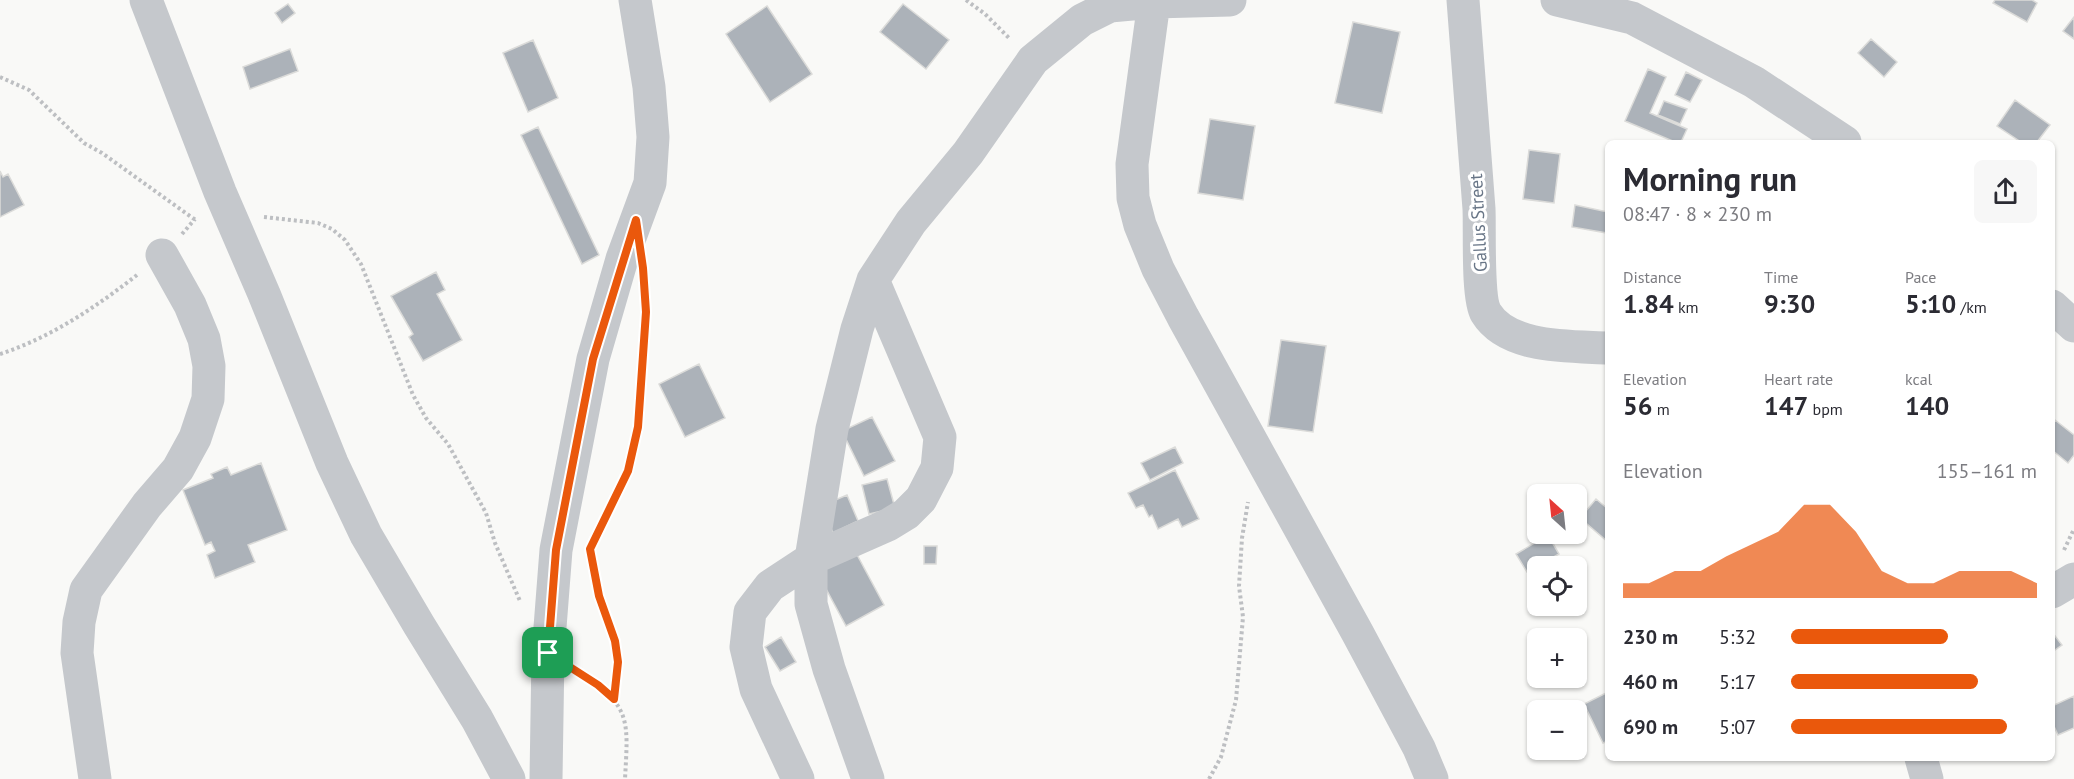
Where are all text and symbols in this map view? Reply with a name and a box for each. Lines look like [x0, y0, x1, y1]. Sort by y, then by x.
text: Morning run [1623, 157, 1797, 200]
button: share [1974, 160, 2037, 223]
street label: Gallus Street [1464, 173, 1492, 273]
text: 08:47 · 8 × 230 m [1623, 201, 1772, 227]
text: Distance [1623, 267, 1682, 287]
text: Time [1764, 267, 1798, 287]
text: Pace [1905, 267, 1936, 287]
text: 1.84 [1623, 287, 1674, 320]
text: 9:30 [1764, 287, 1815, 320]
text: 5:10 [1905, 287, 1956, 320]
text: km [1674, 297, 1699, 317]
text: /km [1956, 297, 1987, 317]
text: Elevation [1623, 369, 1687, 389]
text: Heart rate [1764, 369, 1833, 389]
text: kcal [1905, 369, 1932, 389]
text: 56 [1623, 389, 1652, 422]
text: 147 [1764, 389, 1808, 422]
text: 140 [1905, 389, 1949, 422]
text: m [1652, 399, 1670, 419]
text: bpm [1808, 399, 1843, 419]
text: Elevation [1623, 458, 1703, 484]
text: 155–161 m [1937, 458, 2037, 484]
north arrow [1527, 484, 1587, 544]
map controls [1527, 484, 1587, 760]
button: locate [1527, 556, 1587, 616]
text: 230 m [1623, 624, 1678, 650]
text: 5:32 [1719, 624, 1756, 650]
pin [522, 627, 573, 678]
button: + [1527, 628, 1587, 688]
icon: arrive [531, 636, 564, 669]
text: 460 m [1623, 669, 1678, 695]
text: 5:17 [1719, 669, 1756, 695]
button: − [1527, 700, 1587, 760]
text: 690 m [1623, 714, 1678, 740]
text: 5:07 [1719, 714, 1756, 740]

